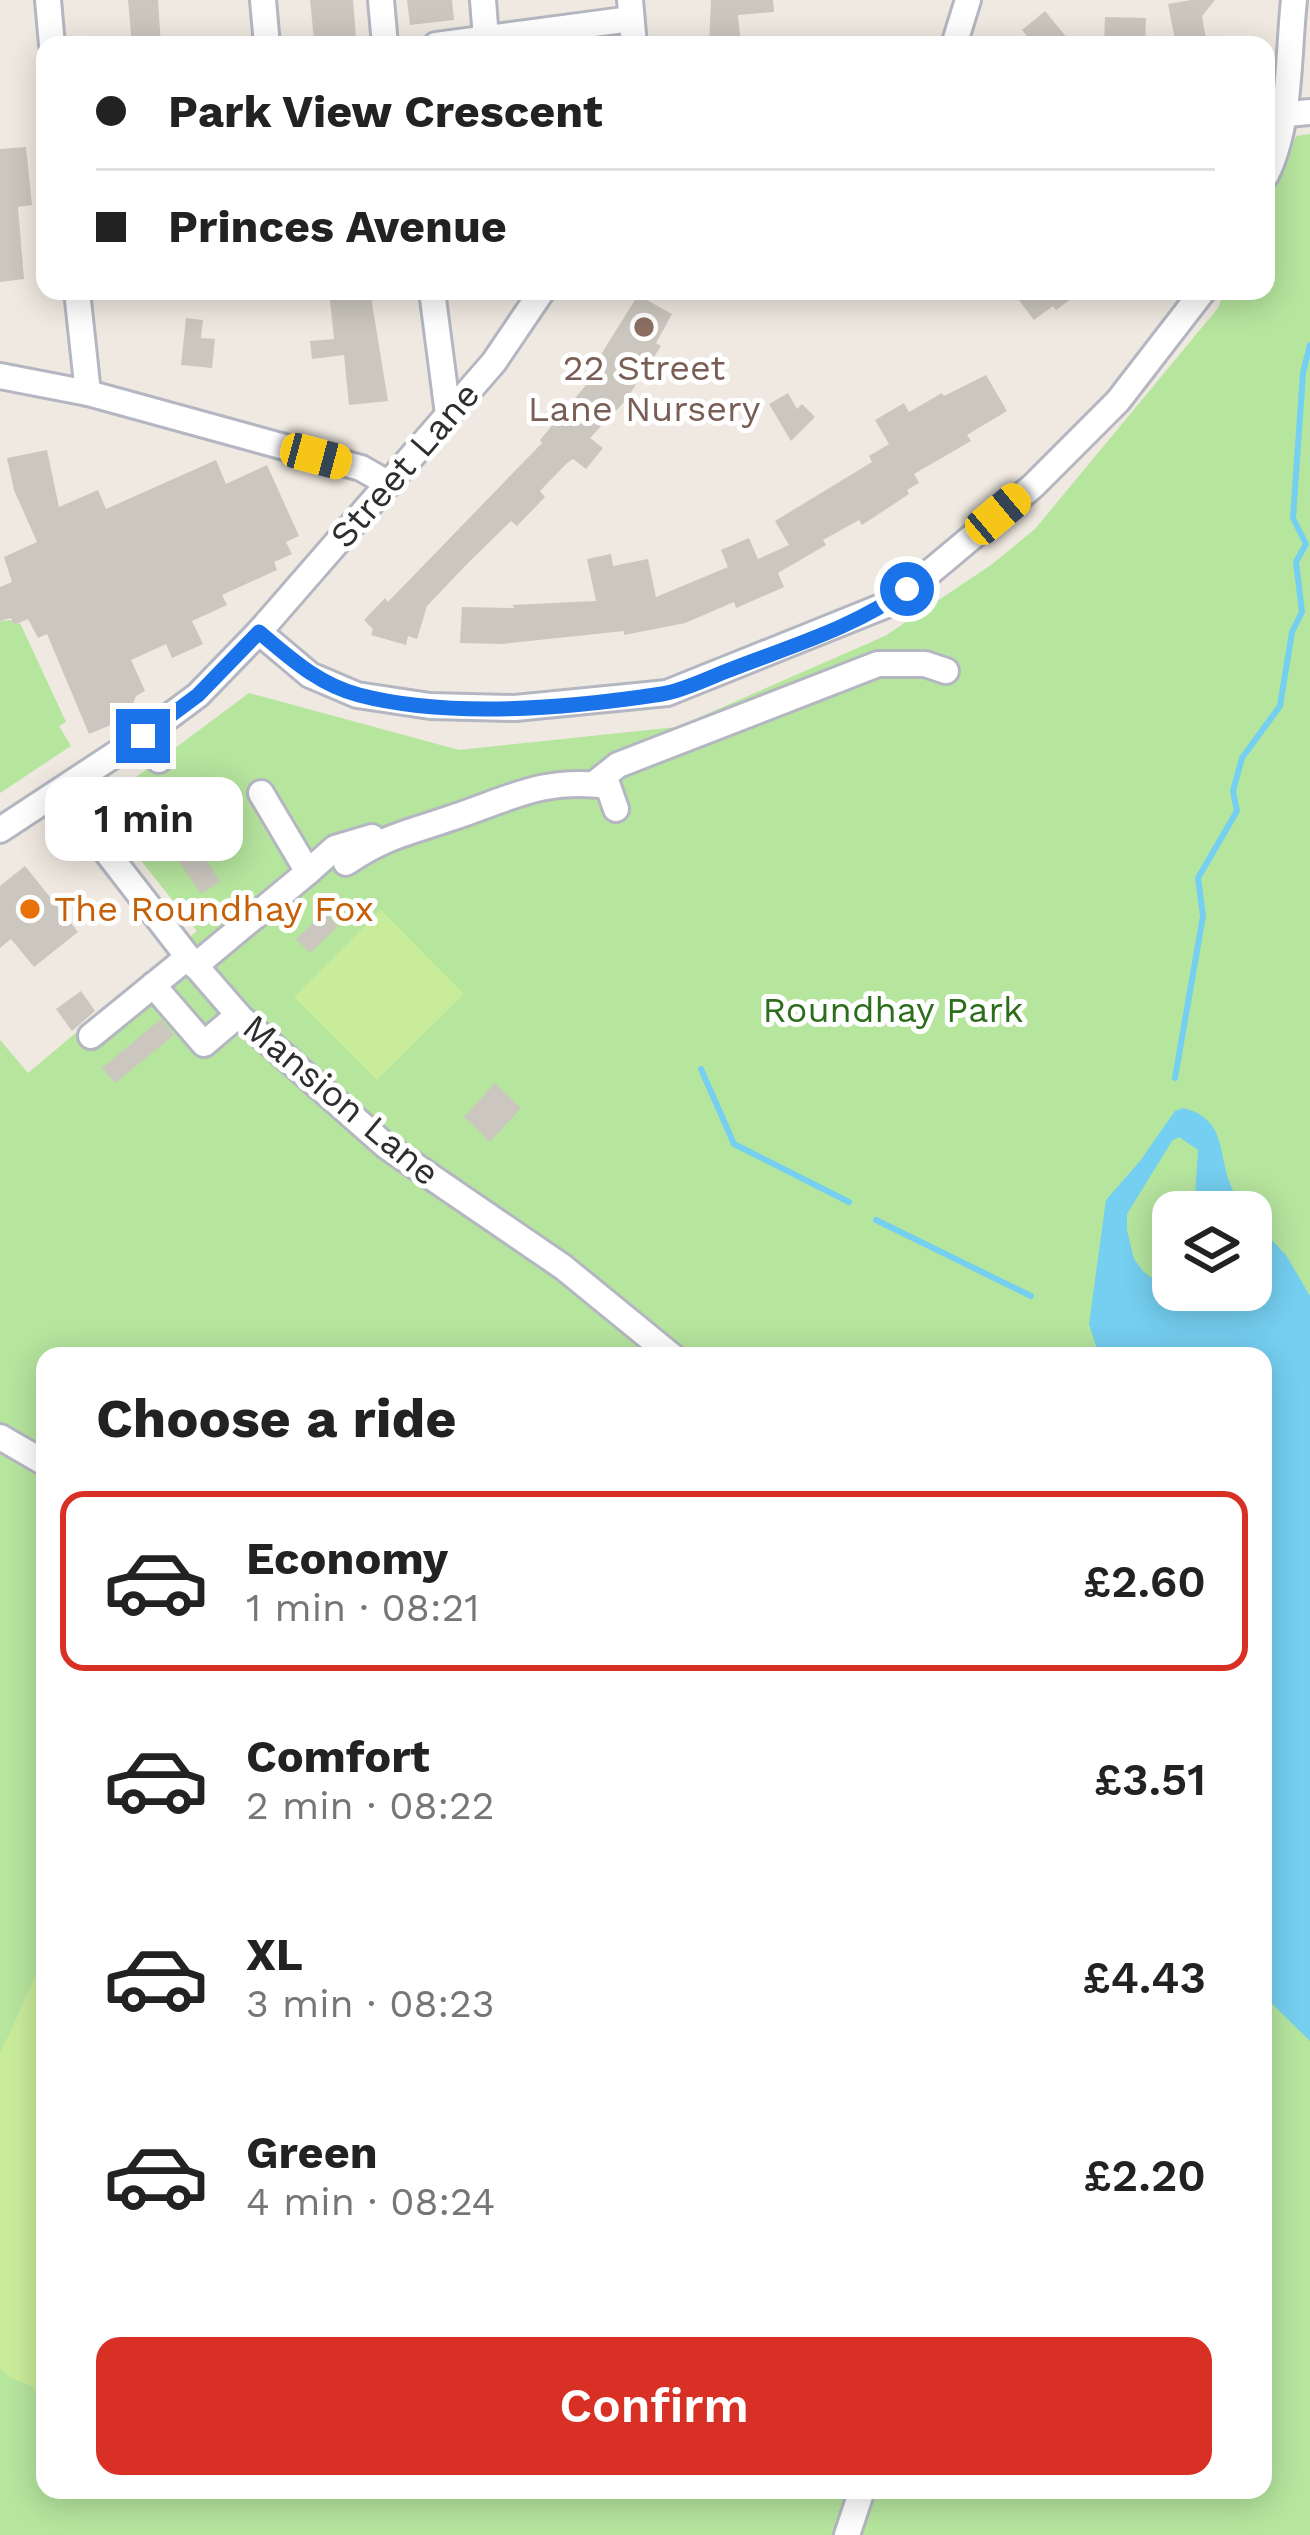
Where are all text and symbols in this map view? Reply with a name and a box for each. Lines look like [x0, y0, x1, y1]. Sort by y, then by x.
text: Park View Crescent [168, 85, 603, 138]
text: Princes Avenue [168, 200, 507, 253]
marker: 22 Street Lane Nursery [631, 314, 657, 340]
place label: 22 Street Lane Nursery [528, 347, 761, 430]
street label: Street Lane [322, 374, 488, 556]
car [277, 429, 355, 483]
car [959, 477, 1037, 551]
route start [880, 562, 934, 616]
route end [116, 709, 170, 763]
callout: 1 min [44, 778, 242, 862]
text: 1 min [94, 796, 194, 841]
place label: The Roundhay Fox [54, 888, 374, 930]
marker: The Roundhay Fox [17, 896, 43, 922]
park label: Roundhay Park [762, 989, 1024, 1031]
street label: Mansion Lane [234, 1006, 448, 1194]
map controls [1152, 1191, 1272, 1311]
button: layers [1152, 1191, 1272, 1311]
text: Choose a ride [96, 1387, 457, 1450]
icon: car [102, 1527, 210, 1635]
text: Economy [246, 1532, 448, 1585]
text: £2.60 [1083, 1555, 1206, 1608]
text: 1 min · 08:21 [246, 1585, 479, 1630]
icon: car [102, 1725, 210, 1833]
text: Comfort [246, 1730, 430, 1783]
text: £3.51 [1094, 1753, 1206, 1806]
text: 2 min · 08:22 [246, 1783, 494, 1828]
icon: car [102, 1923, 210, 2031]
text: XL [246, 1928, 303, 1981]
text: £4.43 [1083, 1951, 1206, 2004]
text: 3 min · 08:23 [246, 1981, 494, 2026]
icon: car [102, 2121, 210, 2229]
text: Green [246, 2126, 378, 2179]
text: £2.20 [1084, 2149, 1206, 2202]
text: 4 min · 08:24 [246, 2179, 495, 2224]
button: Confirm [96, 2337, 1212, 2475]

